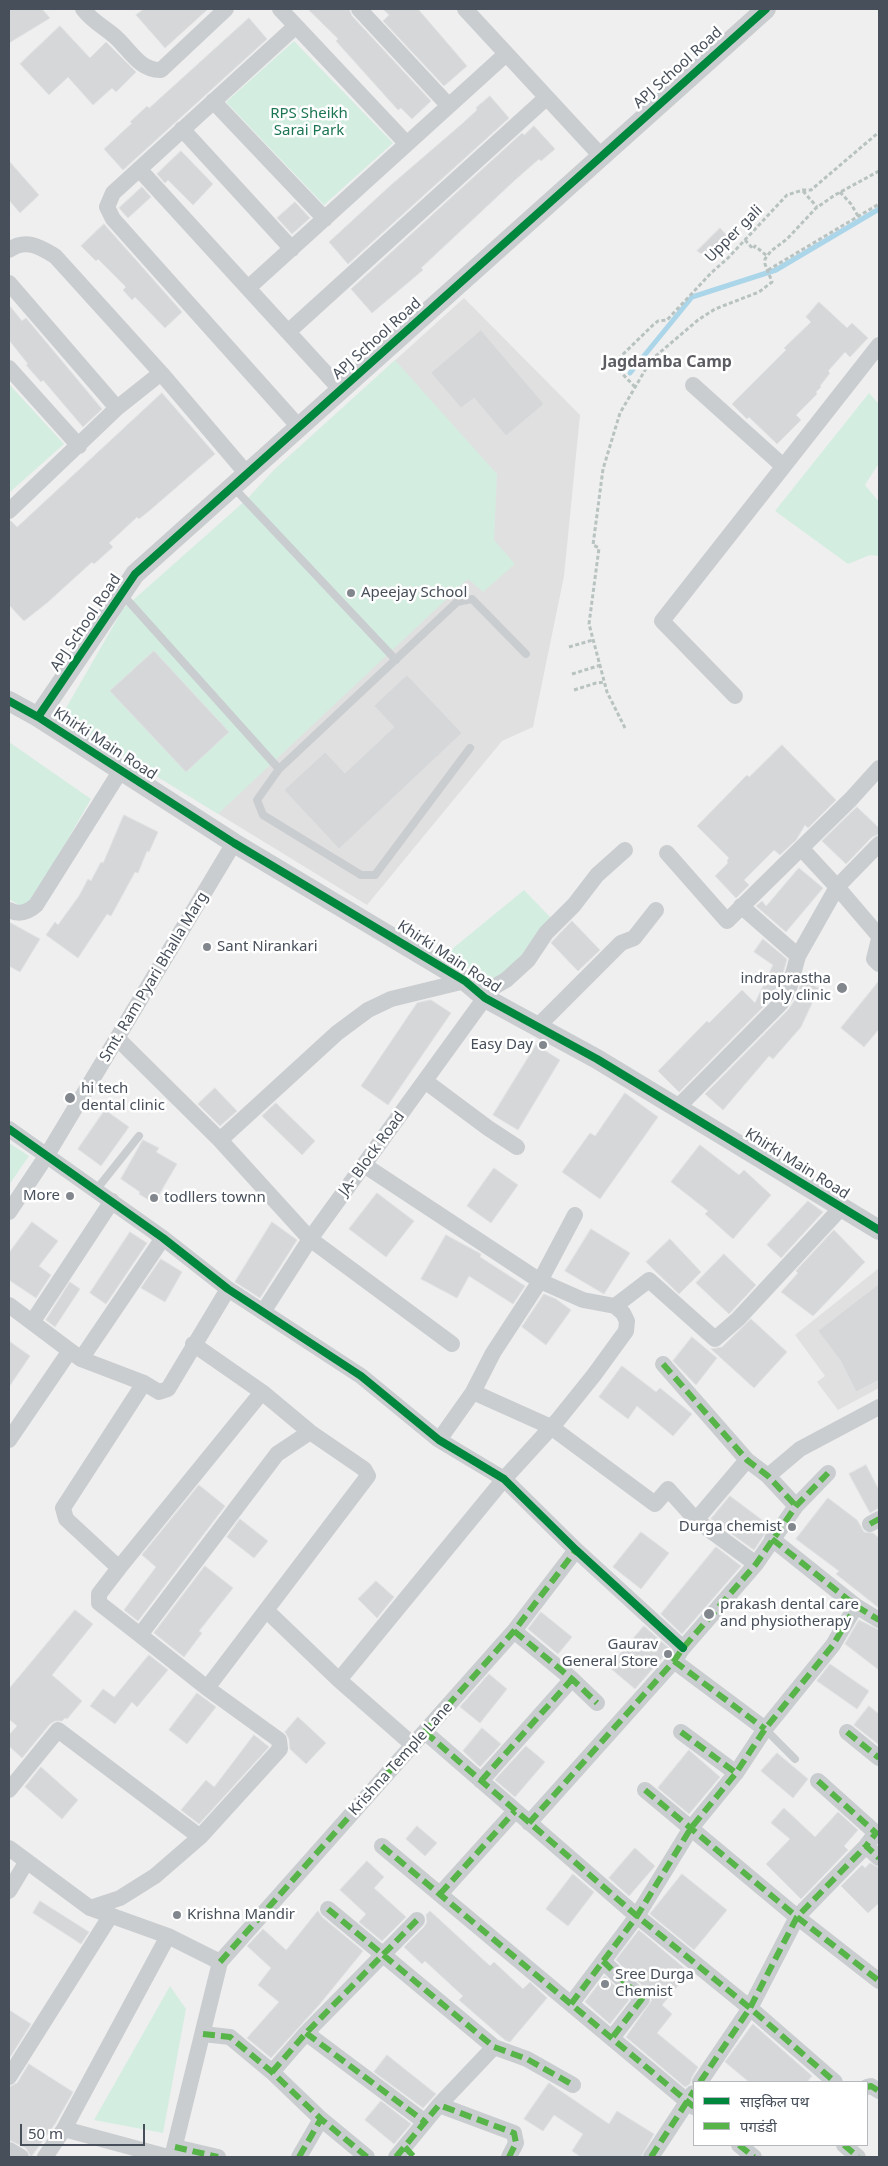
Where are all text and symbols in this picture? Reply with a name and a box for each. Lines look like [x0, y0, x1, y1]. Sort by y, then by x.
street label: APJ School Road [630, 23, 726, 113]
park label: RPS Sheikh Sarai Park [270, 105, 348, 140]
street label: Upper gali [702, 202, 766, 266]
street label: APJ School Road [329, 294, 425, 384]
district label: Jagdamba Camp [602, 352, 732, 372]
street label: APJ School Road [47, 571, 125, 675]
place label: Apeejay School [361, 584, 467, 602]
marker: Apeejay School [345, 587, 357, 599]
street label: Khirki Main Road [50, 704, 160, 784]
street label: Smt. Ram Pyari Bhalla Marg [96, 889, 212, 1065]
street label: Khirki Main Road [394, 917, 504, 997]
place label: Sant Nirankari [217, 938, 318, 956]
marker: Sant Nirankari [201, 941, 213, 953]
place label: indraprastha poly clinic [741, 970, 831, 1005]
marker: indraprastha poly clinic [835, 981, 849, 995]
place label: Easy Day [470, 1036, 533, 1054]
marker: Easy Day [537, 1039, 549, 1051]
place label: hi tech dental clinic [81, 1080, 165, 1115]
marker: hi tech dental clinic [63, 1091, 77, 1105]
street label: JA- Block Road [335, 1108, 409, 1200]
street label: Khirki Main Road [742, 1125, 852, 1203]
place label: More [23, 1187, 60, 1205]
place label: todllers townn [164, 1189, 266, 1207]
marker: More [64, 1190, 76, 1202]
marker: todllers townn [148, 1192, 160, 1204]
place label: Durga chemist [679, 1518, 782, 1536]
marker: Durga chemist [786, 1521, 798, 1533]
place label: prakash dental care and physiotherapy [720, 1596, 859, 1631]
marker: prakash dental care and physiotherapy [702, 1607, 716, 1621]
place label: Gaurav General Store [562, 1636, 658, 1671]
marker: Gaurav General Store [662, 1648, 674, 1660]
street label: Krishna Temple Lane [345, 1698, 457, 1820]
place label: Krishna Mandir [187, 1906, 295, 1924]
marker: Krishna Mandir [171, 1909, 183, 1921]
place label: Sree Durga Chemist [615, 1966, 694, 2001]
marker: Sree Durga Chemist [599, 1978, 611, 1990]
legend [693, 2081, 868, 2146]
text: साइकिल पथ [740, 2091, 809, 2111]
scale bar [22, 2114, 148, 2146]
text: पगडंडी [740, 2116, 777, 2136]
text: 50 m [28, 2123, 63, 2143]

